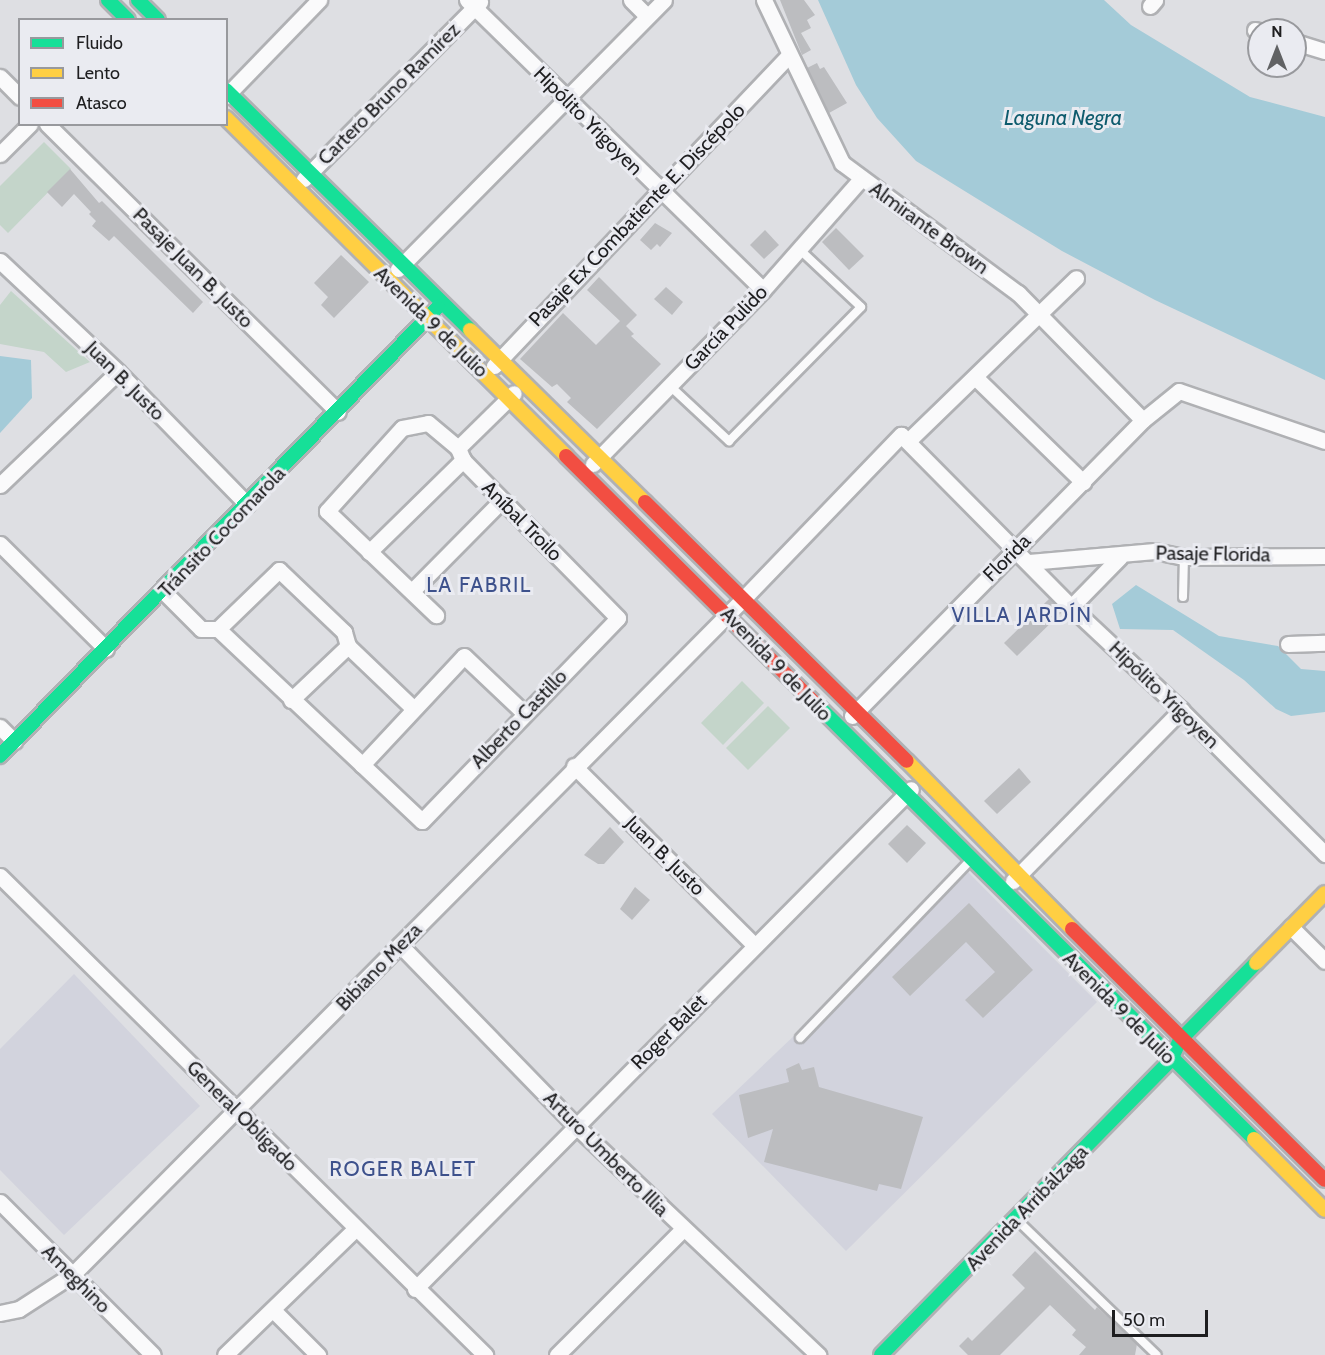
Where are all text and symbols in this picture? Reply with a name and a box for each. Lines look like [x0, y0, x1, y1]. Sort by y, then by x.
legend [18, 18, 228, 126]
street label: Cartero Bruno Ramírez [313, 18, 465, 170]
north arrow [1247, 18, 1307, 78]
text: N [1271, 22, 1283, 41]
text: Fluido [76, 32, 123, 54]
text: Lento [76, 62, 120, 84]
street label: Hipólito Yrigoyen [529, 62, 647, 180]
text: Atasco [76, 92, 127, 114]
street label: Pasaje Ex Combatiente E. Discépolo [524, 98, 750, 332]
water label: Laguna Negra [1004, 105, 1122, 131]
street label: Almirante Brown [865, 177, 993, 279]
street label: Pasaje Juan B. Justo [128, 203, 258, 333]
street label: Avenida 9 de Julio [369, 262, 493, 382]
street label: García Pulido [679, 280, 773, 376]
street label: Juan B. Justo [80, 336, 170, 426]
street label: Tránsito Cocomarola [154, 462, 290, 602]
street label: Aníbal Troilo [477, 476, 567, 566]
street label: Florida [978, 529, 1036, 587]
street label: Pasaje Florida [1155, 541, 1271, 567]
district label: LA FABRIL [426, 572, 532, 598]
street label: Avenida 9 de Julio [716, 602, 836, 726]
district label: VILLA JARDÍN [951, 602, 1093, 628]
street label: Hipólito Yrigoyen [1104, 636, 1224, 754]
street label: Alberto Castillo [466, 665, 572, 773]
street label: Juan B. Justo [620, 811, 710, 901]
street label: Bibiano Meza [331, 918, 427, 1016]
street label: Avenida 9 de Julio [1058, 947, 1180, 1069]
street label: Roger Balet [626, 989, 712, 1075]
street label: General Obligado [182, 1056, 302, 1176]
street label: Arturo Umberto Illia [538, 1086, 674, 1222]
street label: Avenida Arribálzaga [961, 1140, 1093, 1276]
district label: ROGER BALET [329, 1156, 477, 1182]
street label: Ameghino [37, 1240, 115, 1318]
scale bar [1115, 1298, 1211, 1336]
text: 50 m [1123, 1309, 1165, 1331]

